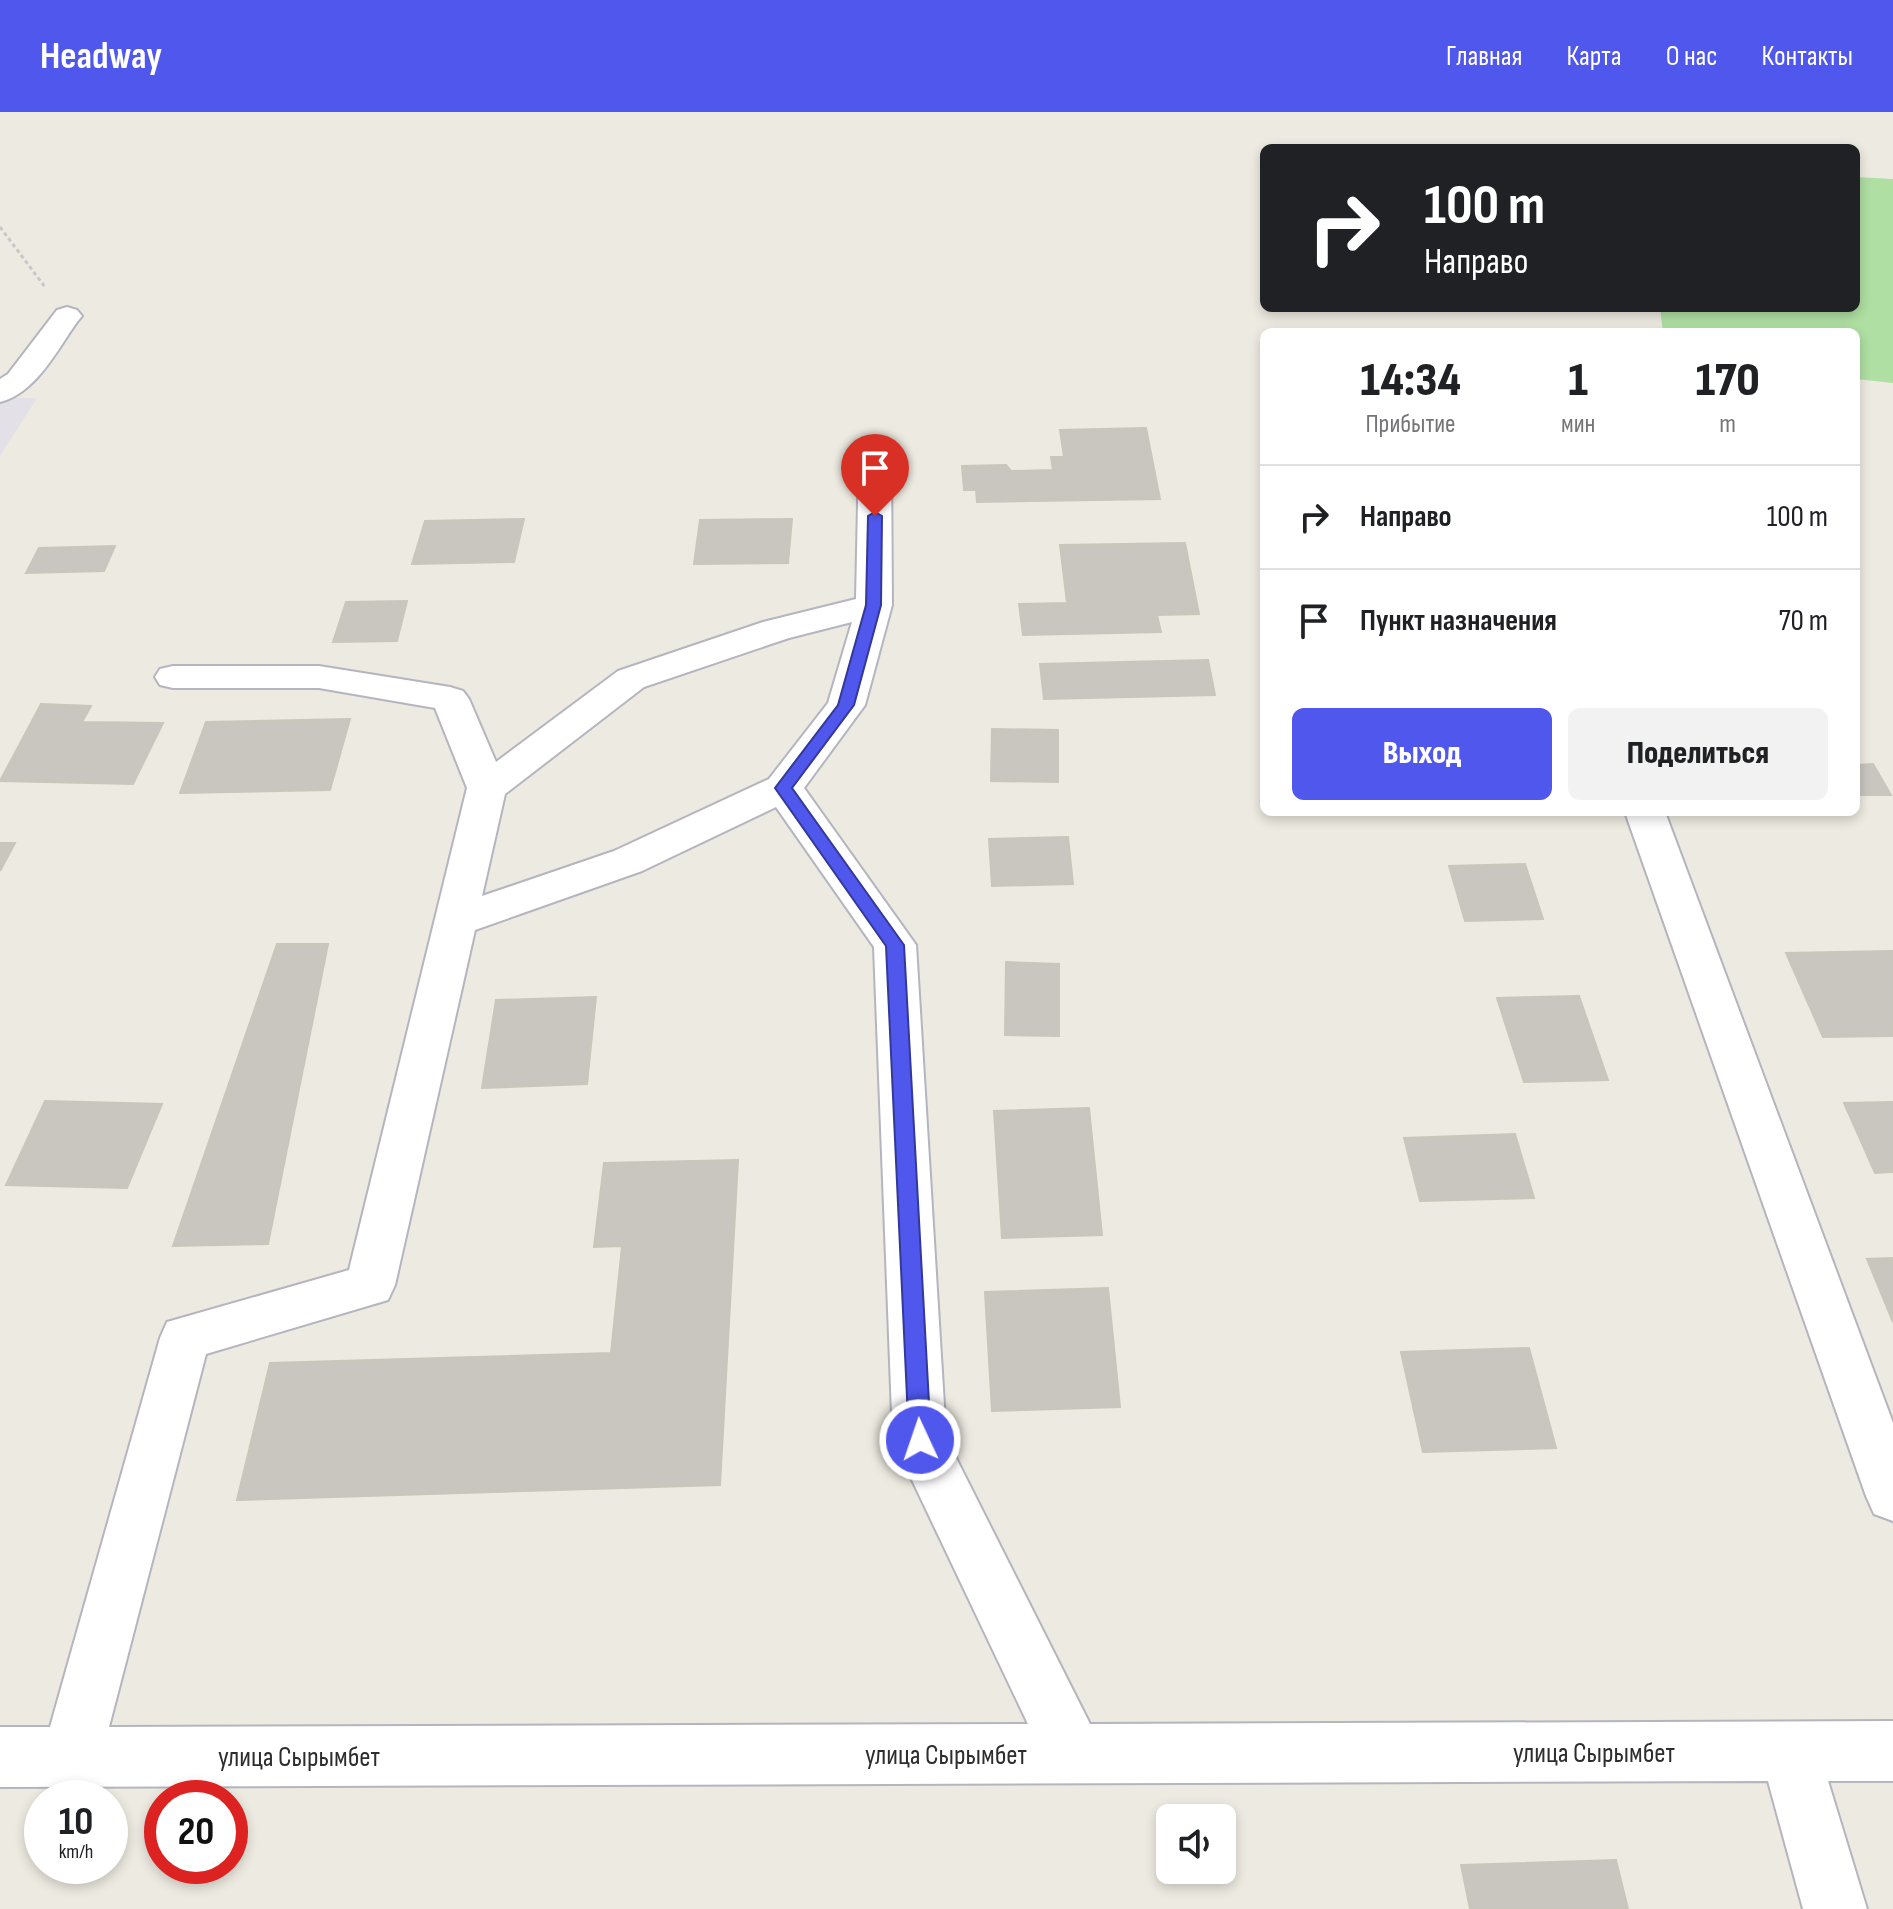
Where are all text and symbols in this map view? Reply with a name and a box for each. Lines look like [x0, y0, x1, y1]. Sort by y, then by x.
text: Headway [40, 34, 162, 79]
text: Главная [1446, 40, 1522, 73]
text: Карта [1566, 40, 1622, 73]
text: О нас [1666, 40, 1718, 73]
text: Контакты [1762, 40, 1853, 73]
text: 100 m [1424, 173, 1545, 240]
icon: right [1292, 176, 1396, 280]
text: Направо [1424, 241, 1528, 284]
text: 14:34 [1360, 352, 1461, 409]
text: 1 [1568, 352, 1588, 409]
text: 170 [1696, 352, 1760, 409]
text: Прибытие [1365, 409, 1456, 440]
text: мин [1561, 409, 1595, 440]
text: m [1719, 409, 1736, 440]
pin [841, 434, 909, 516]
icon: arrive [853, 446, 897, 490]
icon: right [1292, 495, 1336, 539]
text: Направо [1360, 499, 1452, 535]
text: 100 m [1767, 499, 1828, 535]
icon: arrive [1292, 599, 1336, 643]
text: Пункт назначения [1360, 603, 1557, 639]
text: 70 m [1779, 603, 1828, 639]
button: Выход [1292, 708, 1552, 800]
button: Поделиться [1568, 708, 1828, 800]
position arrow [878, 1398, 962, 1482]
street label: улица Сырымбет [1513, 1737, 1675, 1770]
street label: улица Сырымбет [865, 1739, 1027, 1772]
street label: улица Сырымбет [218, 1741, 380, 1774]
speed limit sign: 20 [144, 1780, 248, 1884]
text: 10 [59, 1798, 93, 1846]
map controls [1156, 1804, 1236, 1884]
button: sound [1156, 1804, 1236, 1884]
text: km/h [59, 1840, 93, 1864]

